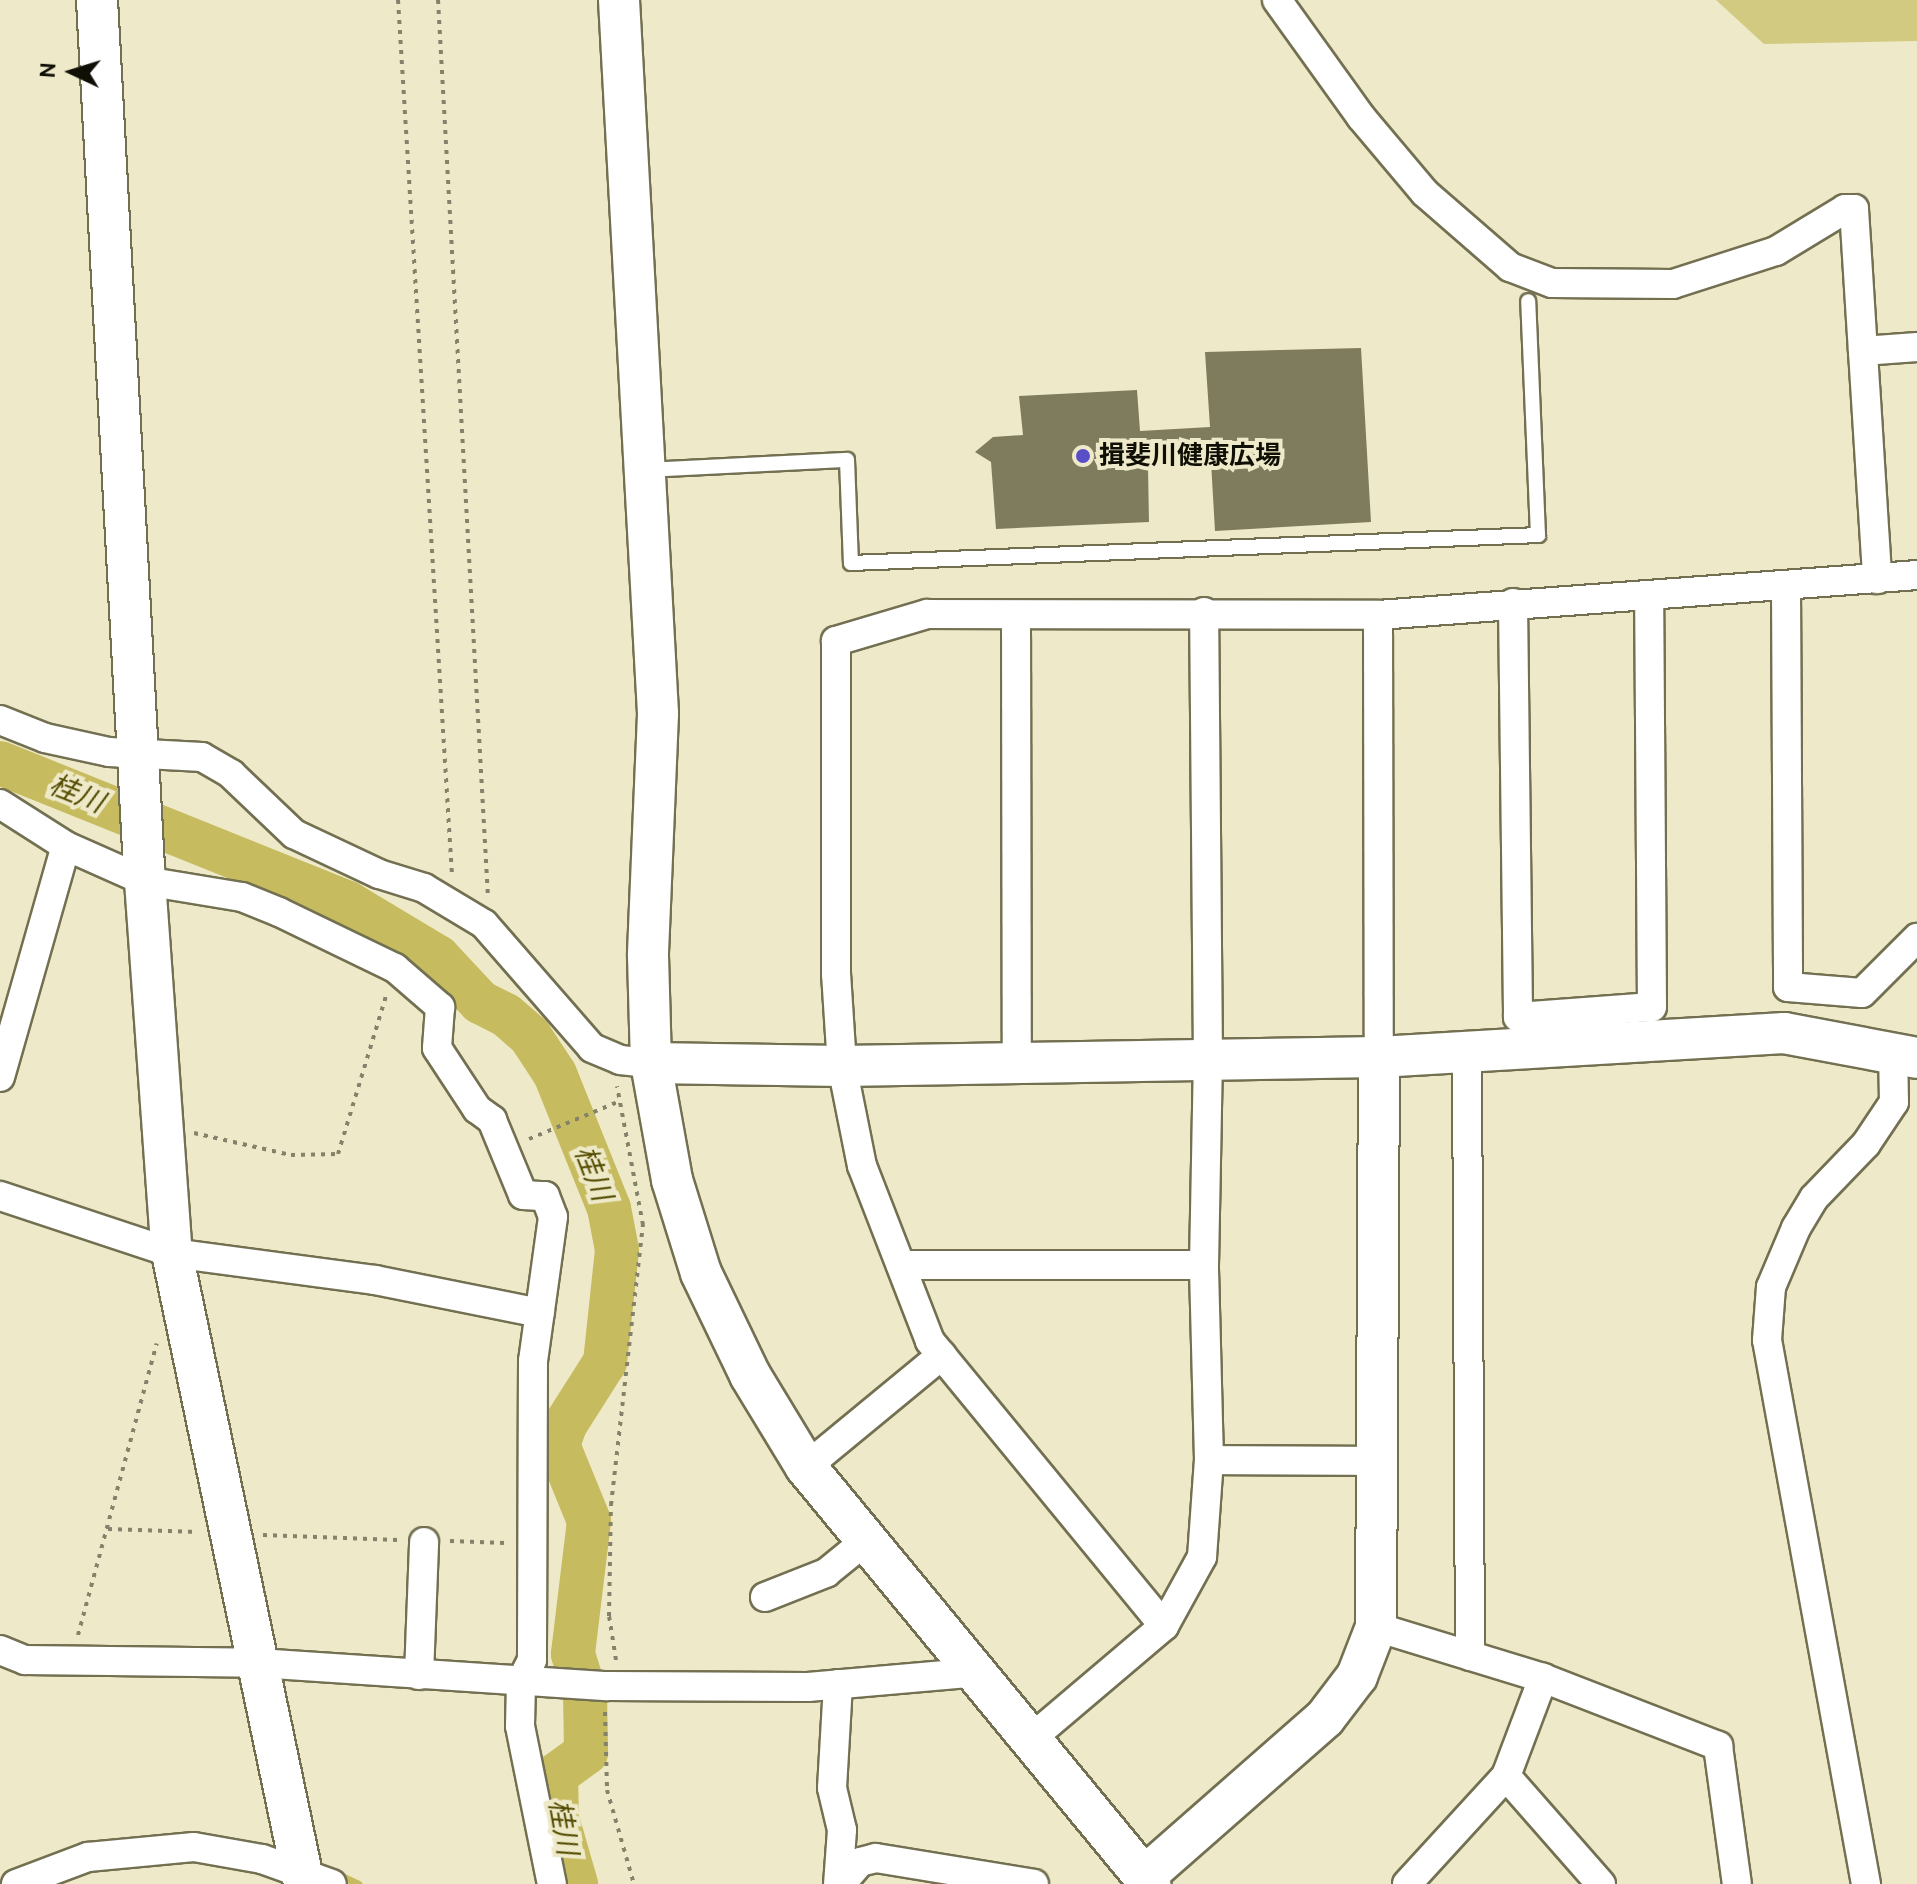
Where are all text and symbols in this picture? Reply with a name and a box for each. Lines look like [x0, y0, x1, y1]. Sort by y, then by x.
north arrow [32, 32, 112, 112]
text: N [34, 62, 62, 79]
place label: 揖斐川健康広場 [1099, 440, 1281, 472]
marker: 揖斐川健康広場 [1074, 447, 1092, 465]
water label: 桂川 [45, 767, 109, 819]
water label: 桂川 [568, 1141, 620, 1205]
water label: 桂川 [543, 1797, 585, 1857]

